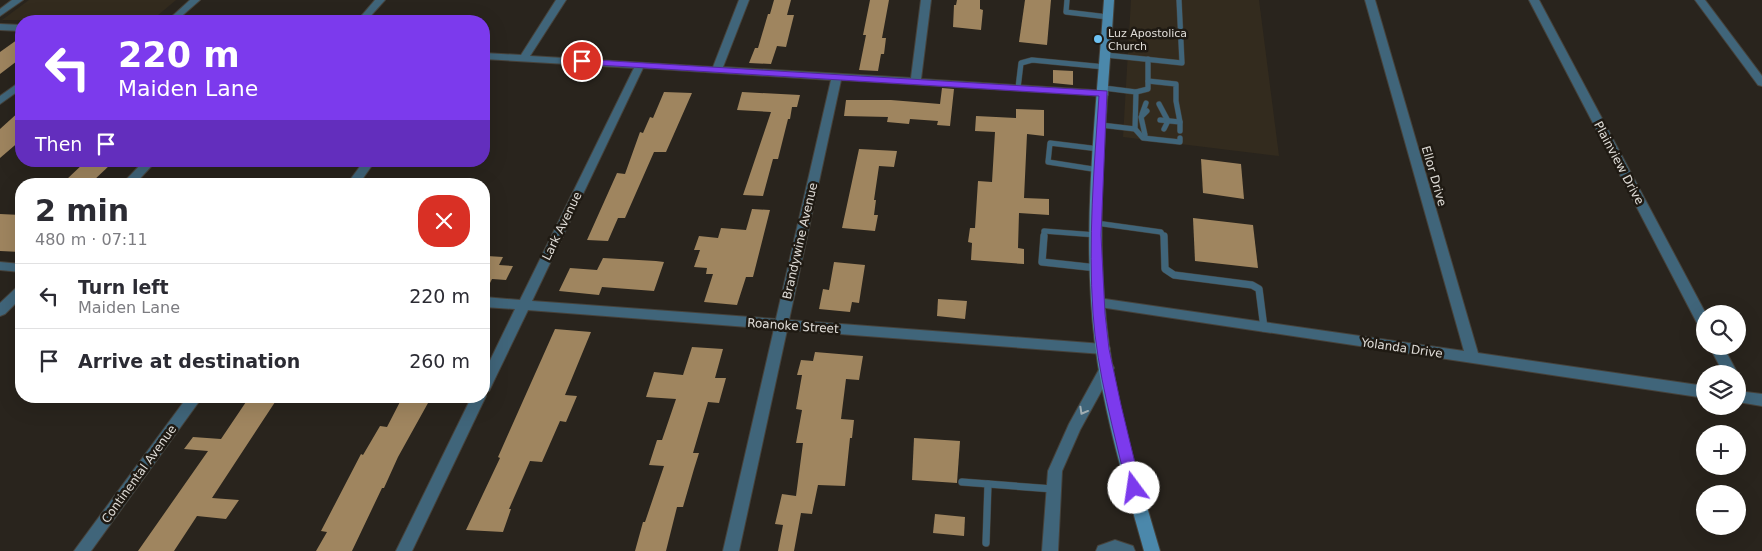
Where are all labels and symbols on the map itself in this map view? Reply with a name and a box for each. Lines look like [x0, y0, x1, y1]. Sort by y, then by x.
place label: Luz Apostolica Church [1108, 27, 1187, 53]
marker: Luz Apostolica Church [1092, 33, 1104, 45]
pin [561, 40, 603, 82]
street label: Plainview Drive [1591, 119, 1647, 207]
street label: Ellor Drive [1419, 144, 1449, 208]
street label: Brandywine Avenue [780, 181, 820, 301]
street label: Lark Avenue [539, 190, 585, 262]
street label: Roanoke Street [747, 316, 839, 336]
street label: Yolanda Drive [1359, 335, 1444, 361]
one-way arrow [1080, 406, 1090, 415]
street label: Continental Avenue [99, 422, 179, 526]
position arrow [1107, 461, 1159, 513]

